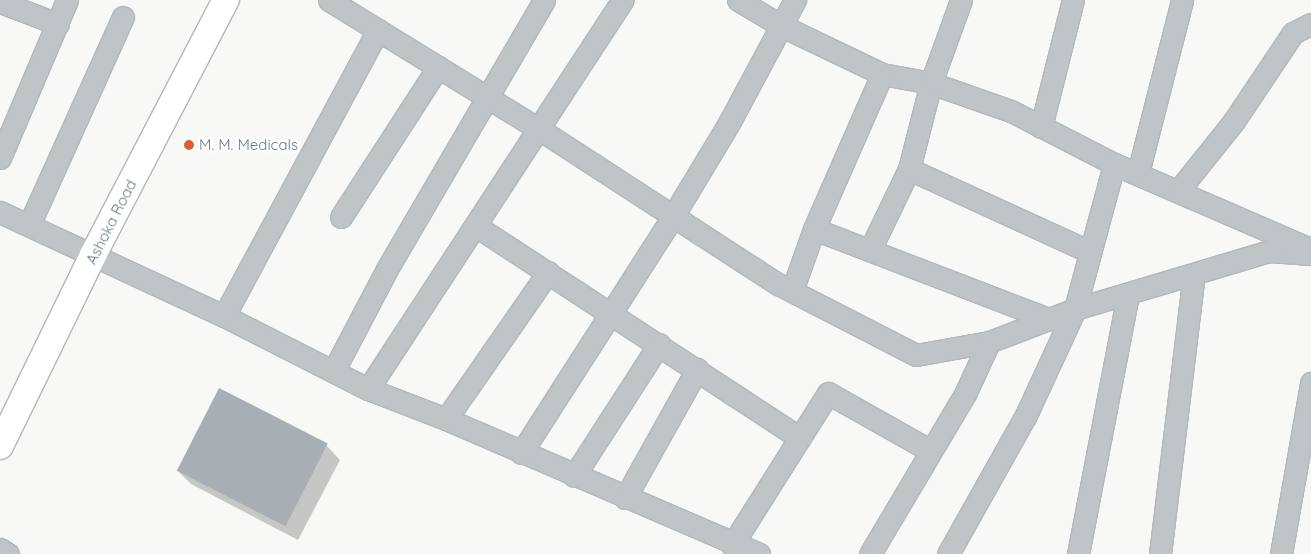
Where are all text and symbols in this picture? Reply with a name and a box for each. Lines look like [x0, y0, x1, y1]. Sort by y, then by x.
place label: M. M. Medicals [199, 136, 298, 154]
marker: M. M. Medicals [183, 139, 195, 151]
street label: Ashoka Road [82, 177, 140, 267]

